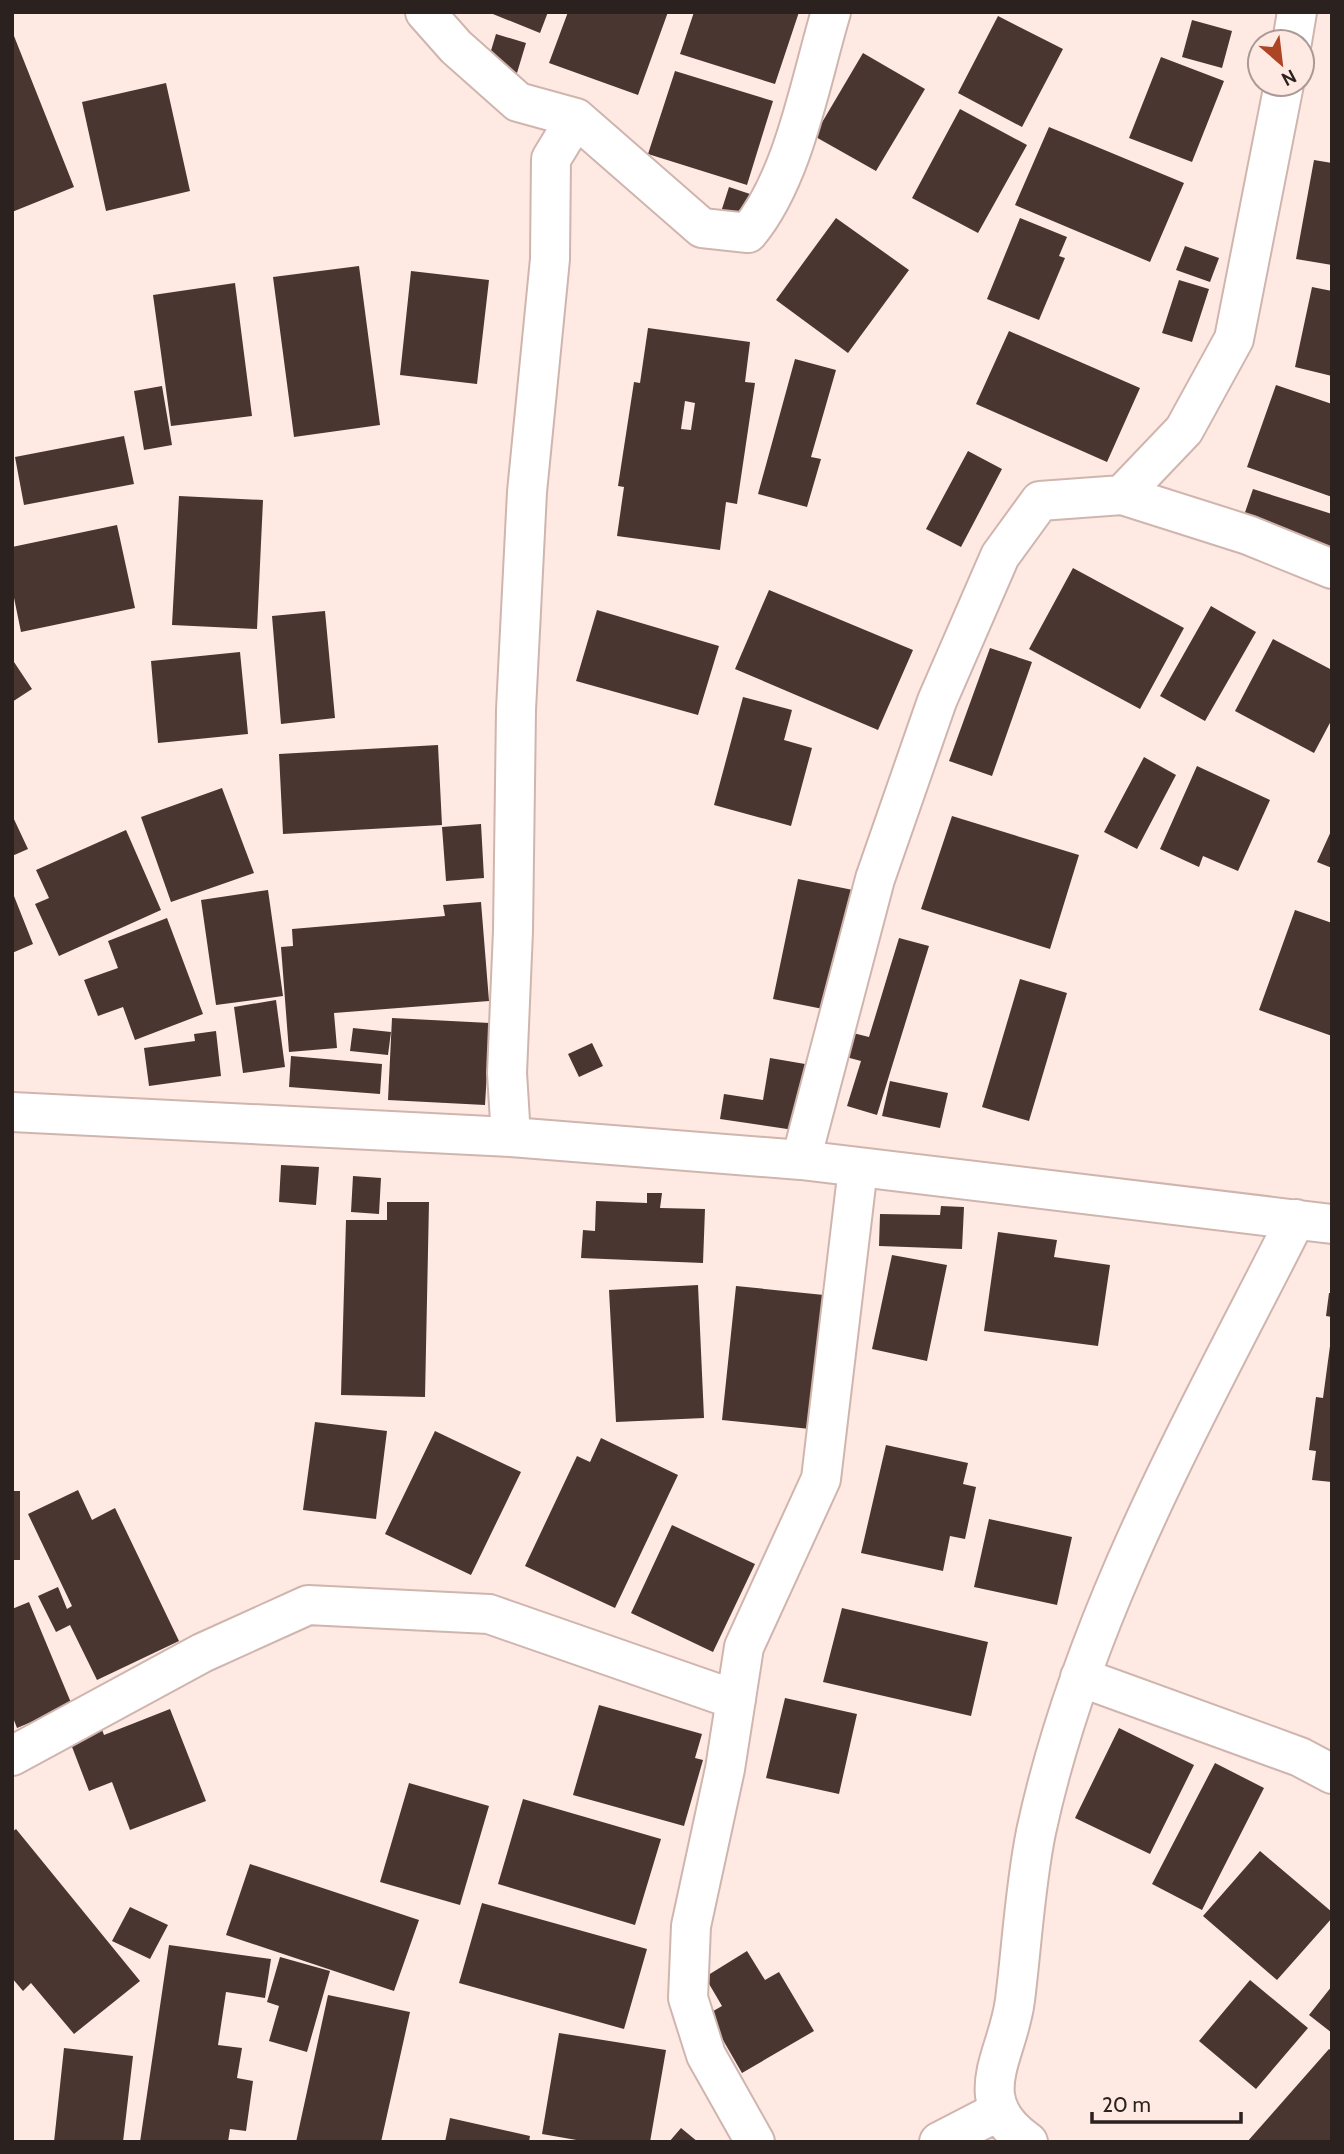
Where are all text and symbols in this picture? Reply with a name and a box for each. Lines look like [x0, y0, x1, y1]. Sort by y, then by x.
north arrow [1246, 28, 1316, 98]
text: N [1277, 64, 1300, 91]
scale bar [1092, 2080, 1241, 2124]
text: 20 m [1102, 2092, 1151, 2117]

